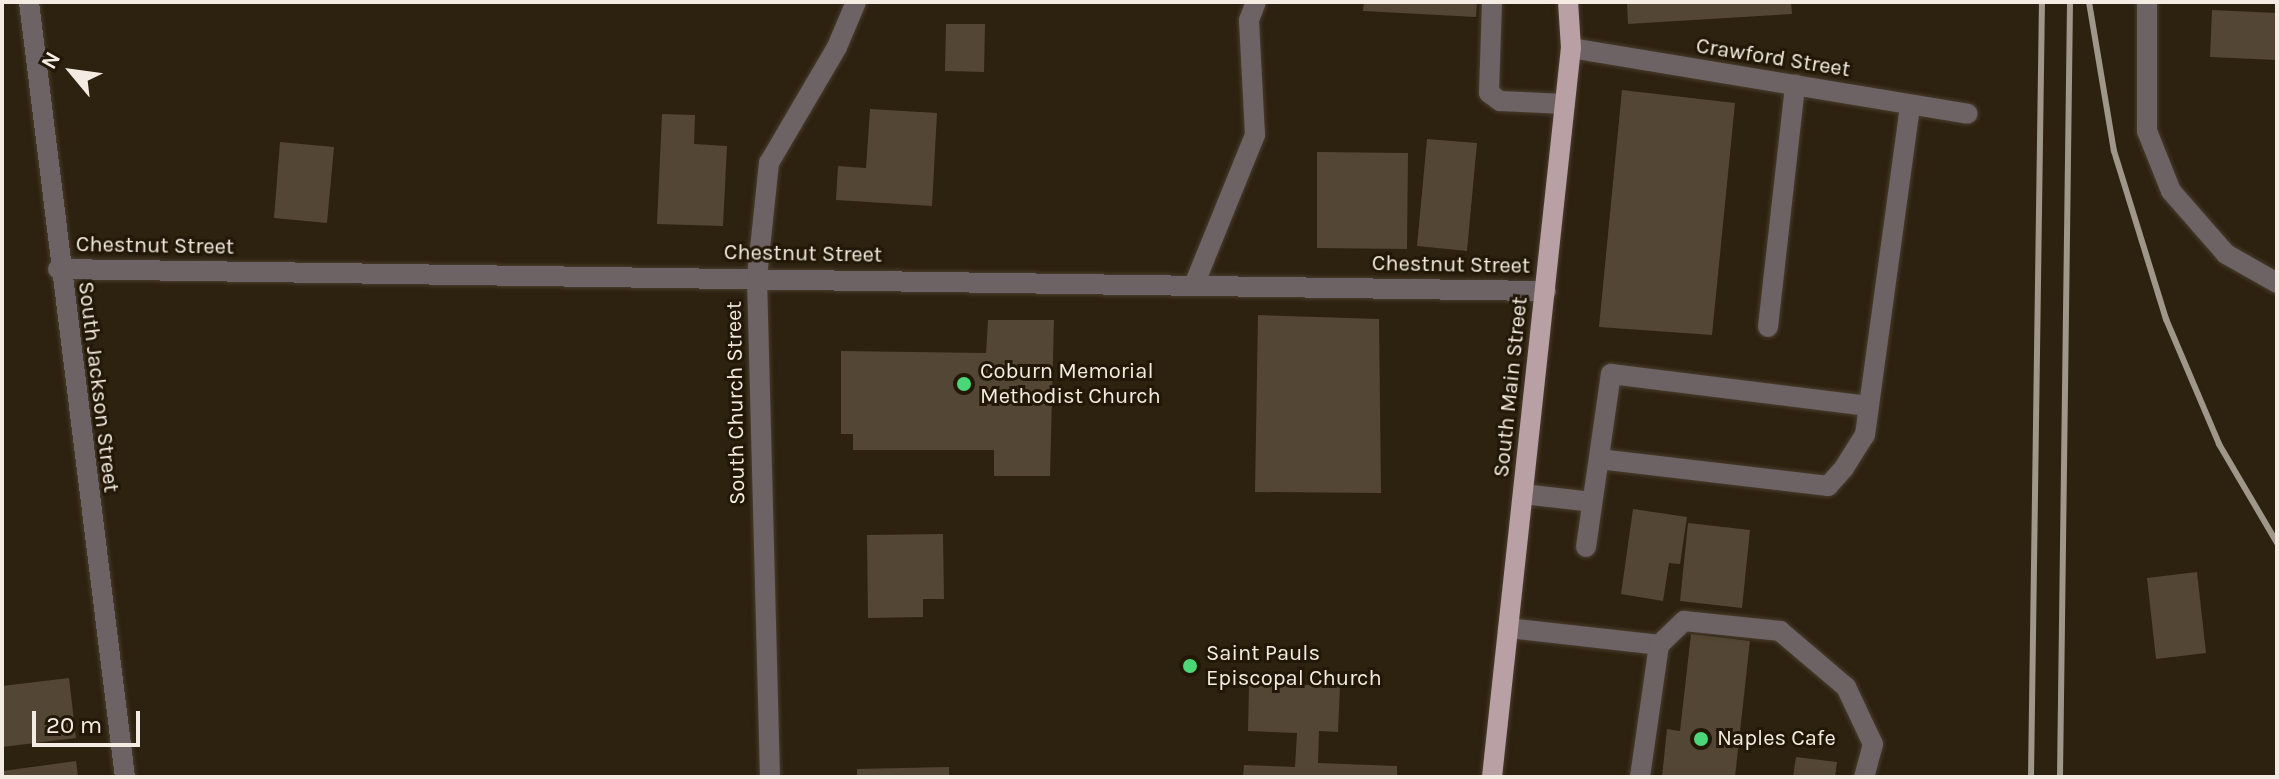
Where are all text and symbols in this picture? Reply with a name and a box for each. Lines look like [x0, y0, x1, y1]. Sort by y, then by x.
north arrow [32, 32, 112, 112]
street label: Crawford Street [1694, 33, 1852, 83]
text: N [36, 47, 66, 74]
street label: Chestnut Street [76, 231, 234, 261]
street label: Chestnut Street [724, 239, 882, 269]
street label: Chestnut Street [1372, 250, 1530, 280]
street label: South Jackson Street [72, 280, 124, 494]
street label: South Main Street [1488, 295, 1534, 479]
street label: South Church Street [721, 301, 751, 505]
place label: Coburn Memorial Methodist Church [980, 358, 1161, 410]
marker: Coburn Memorial Methodist Church [955, 375, 973, 393]
place label: Saint Pauls Episcopal Church [1206, 640, 1382, 692]
marker: Saint Pauls Episcopal Church [1181, 657, 1199, 675]
scale bar [36, 695, 144, 745]
text: 20 m [46, 711, 102, 739]
place label: Naples Cafe [1717, 726, 1836, 752]
marker: Naples Cafe [1692, 730, 1710, 748]

